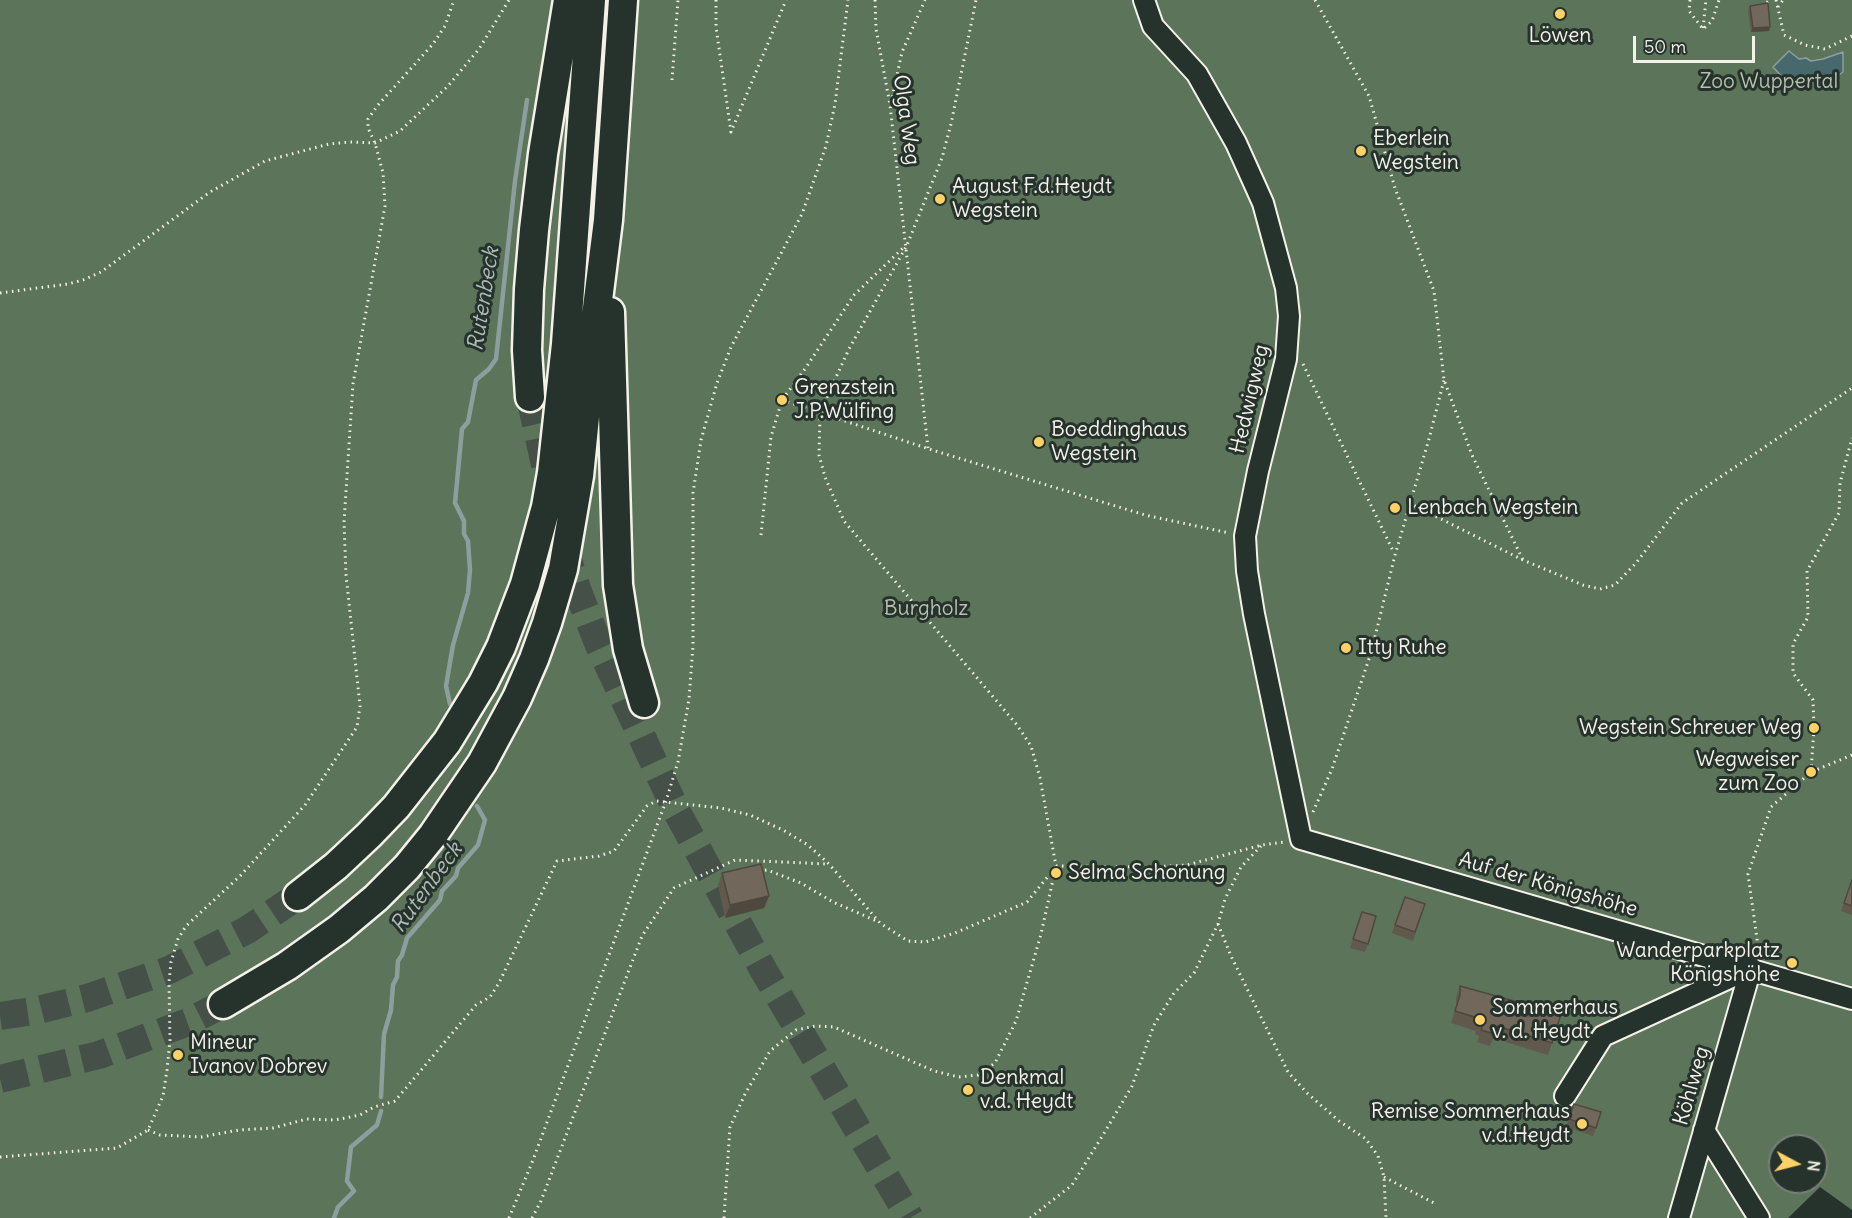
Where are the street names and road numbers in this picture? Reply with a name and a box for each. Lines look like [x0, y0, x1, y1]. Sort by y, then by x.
street label: Olga Weg [887, 73, 925, 167]
street label: Hedwigweg [1225, 342, 1275, 456]
street label: Auf der Königshöhe [1456, 847, 1640, 923]
street label: Köhlweg [1669, 1044, 1715, 1128]

